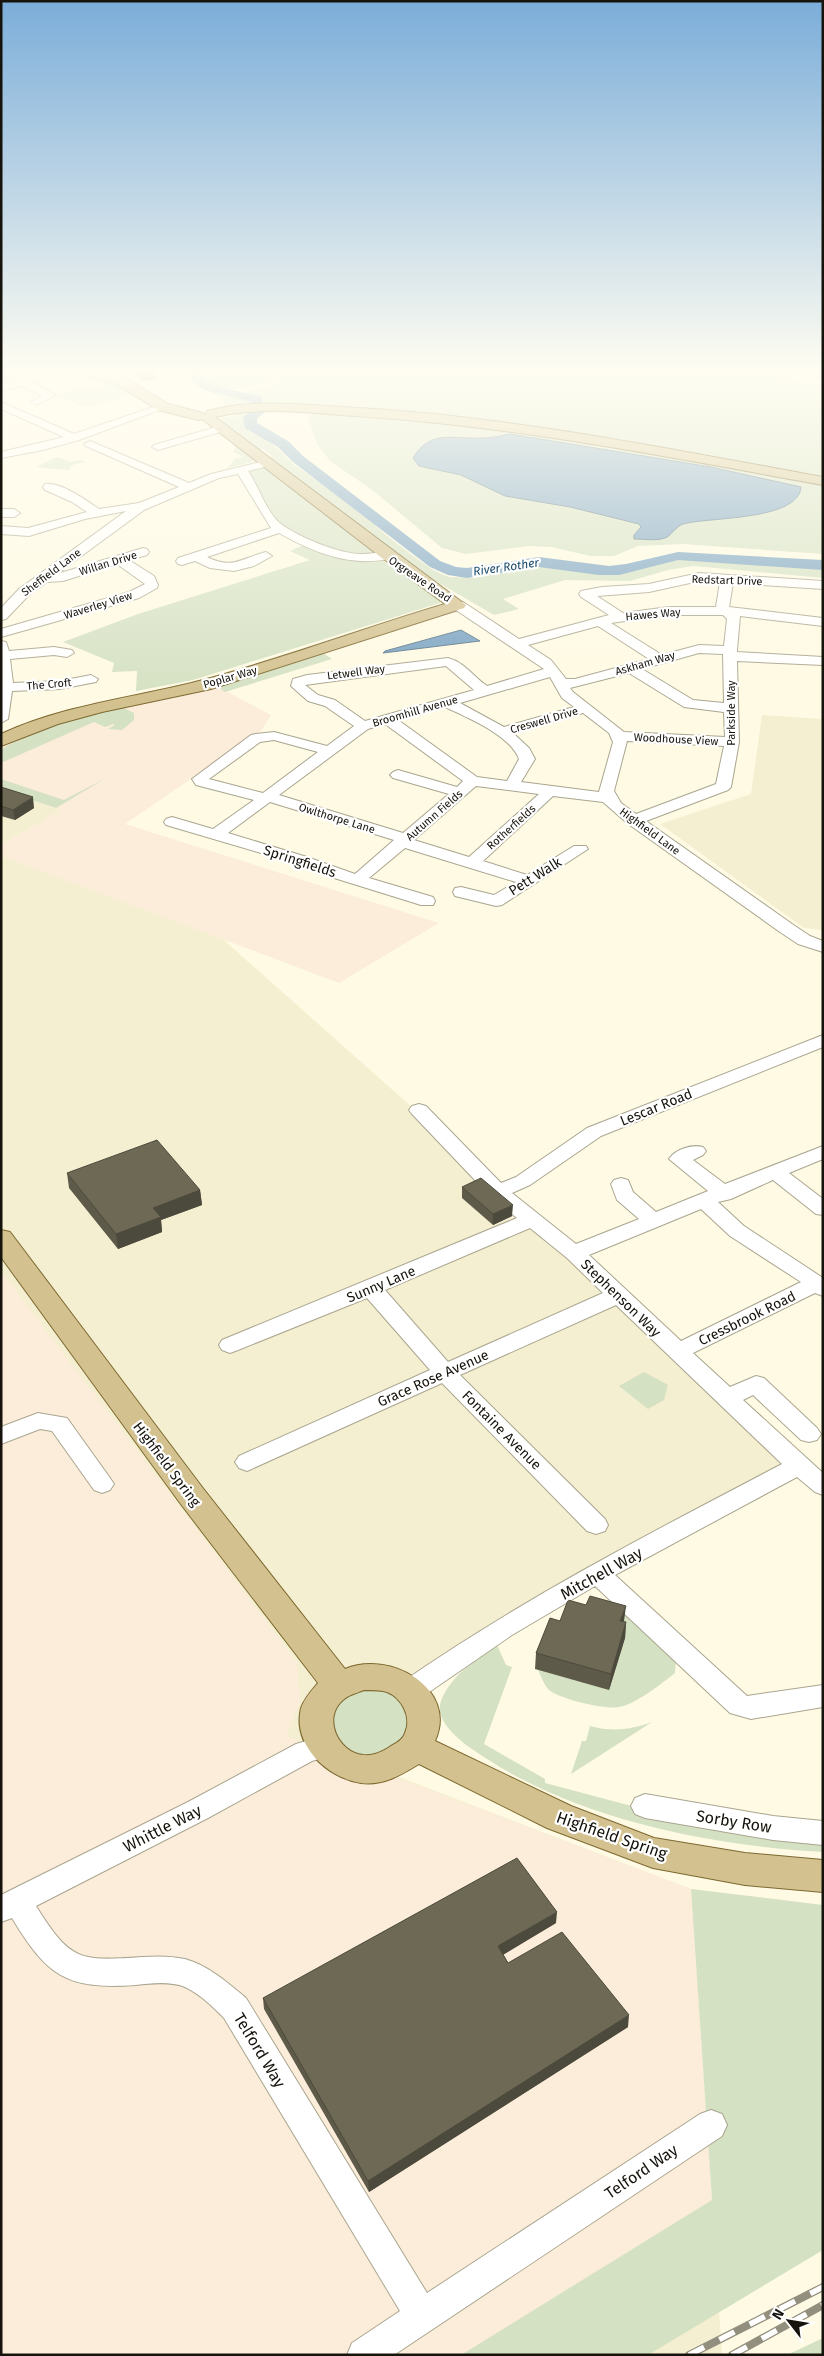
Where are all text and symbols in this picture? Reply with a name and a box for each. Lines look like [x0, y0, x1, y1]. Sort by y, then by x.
street label: Sheffield Lane [19, 546, 84, 599]
street label: Willan Drive [78, 549, 139, 578]
street label: Orgreave Road [386, 554, 453, 605]
water label: River Rother [472, 555, 540, 579]
street label: Redstart Drive [691, 573, 763, 588]
street label: Waverley View [62, 589, 134, 622]
street label: Hawes Way [625, 606, 682, 623]
street label: Askham Way [614, 649, 677, 678]
street label: Letwell Way [326, 662, 386, 683]
street label: Poplar Way [202, 663, 259, 691]
street label: The Croft [26, 676, 72, 693]
street label: Parkside Way [725, 680, 738, 746]
street label: Broomhill Avenue [371, 693, 459, 730]
street label: Creswell Drive [509, 705, 580, 736]
street label: Woodhouse View [633, 731, 719, 748]
street label: Autumn Fields [403, 787, 465, 844]
street label: Owlthorpe Lane [297, 801, 377, 836]
street label: Rotherfields [484, 802, 538, 853]
street label: Highfield Lane [617, 805, 682, 858]
street label: Springfields [261, 842, 339, 881]
street label: Pett Walk [506, 853, 566, 899]
street label: Lescar Road [618, 1085, 695, 1130]
street label: Stephenson Way [577, 1256, 664, 1341]
street label: Sunny Lane [344, 1262, 418, 1307]
street label: Cressbrook Road [696, 1288, 799, 1349]
street label: Grace Rose Avenue [375, 1346, 491, 1411]
street label: Fontaine Avenue [458, 1387, 545, 1474]
street label: Highfield Spring [129, 1419, 204, 1511]
street label: Mitchell Way [557, 1543, 646, 1604]
street label: Whittle Way [120, 1801, 205, 1856]
street label: Sorby Row [695, 1806, 773, 1837]
street label: Highfield Spring [554, 1808, 670, 1864]
street label: Telford Way [230, 2009, 289, 2091]
street label: Telford Way [601, 2140, 681, 2203]
north arrow [764, 2296, 814, 2346]
text: N [769, 2306, 788, 2323]

